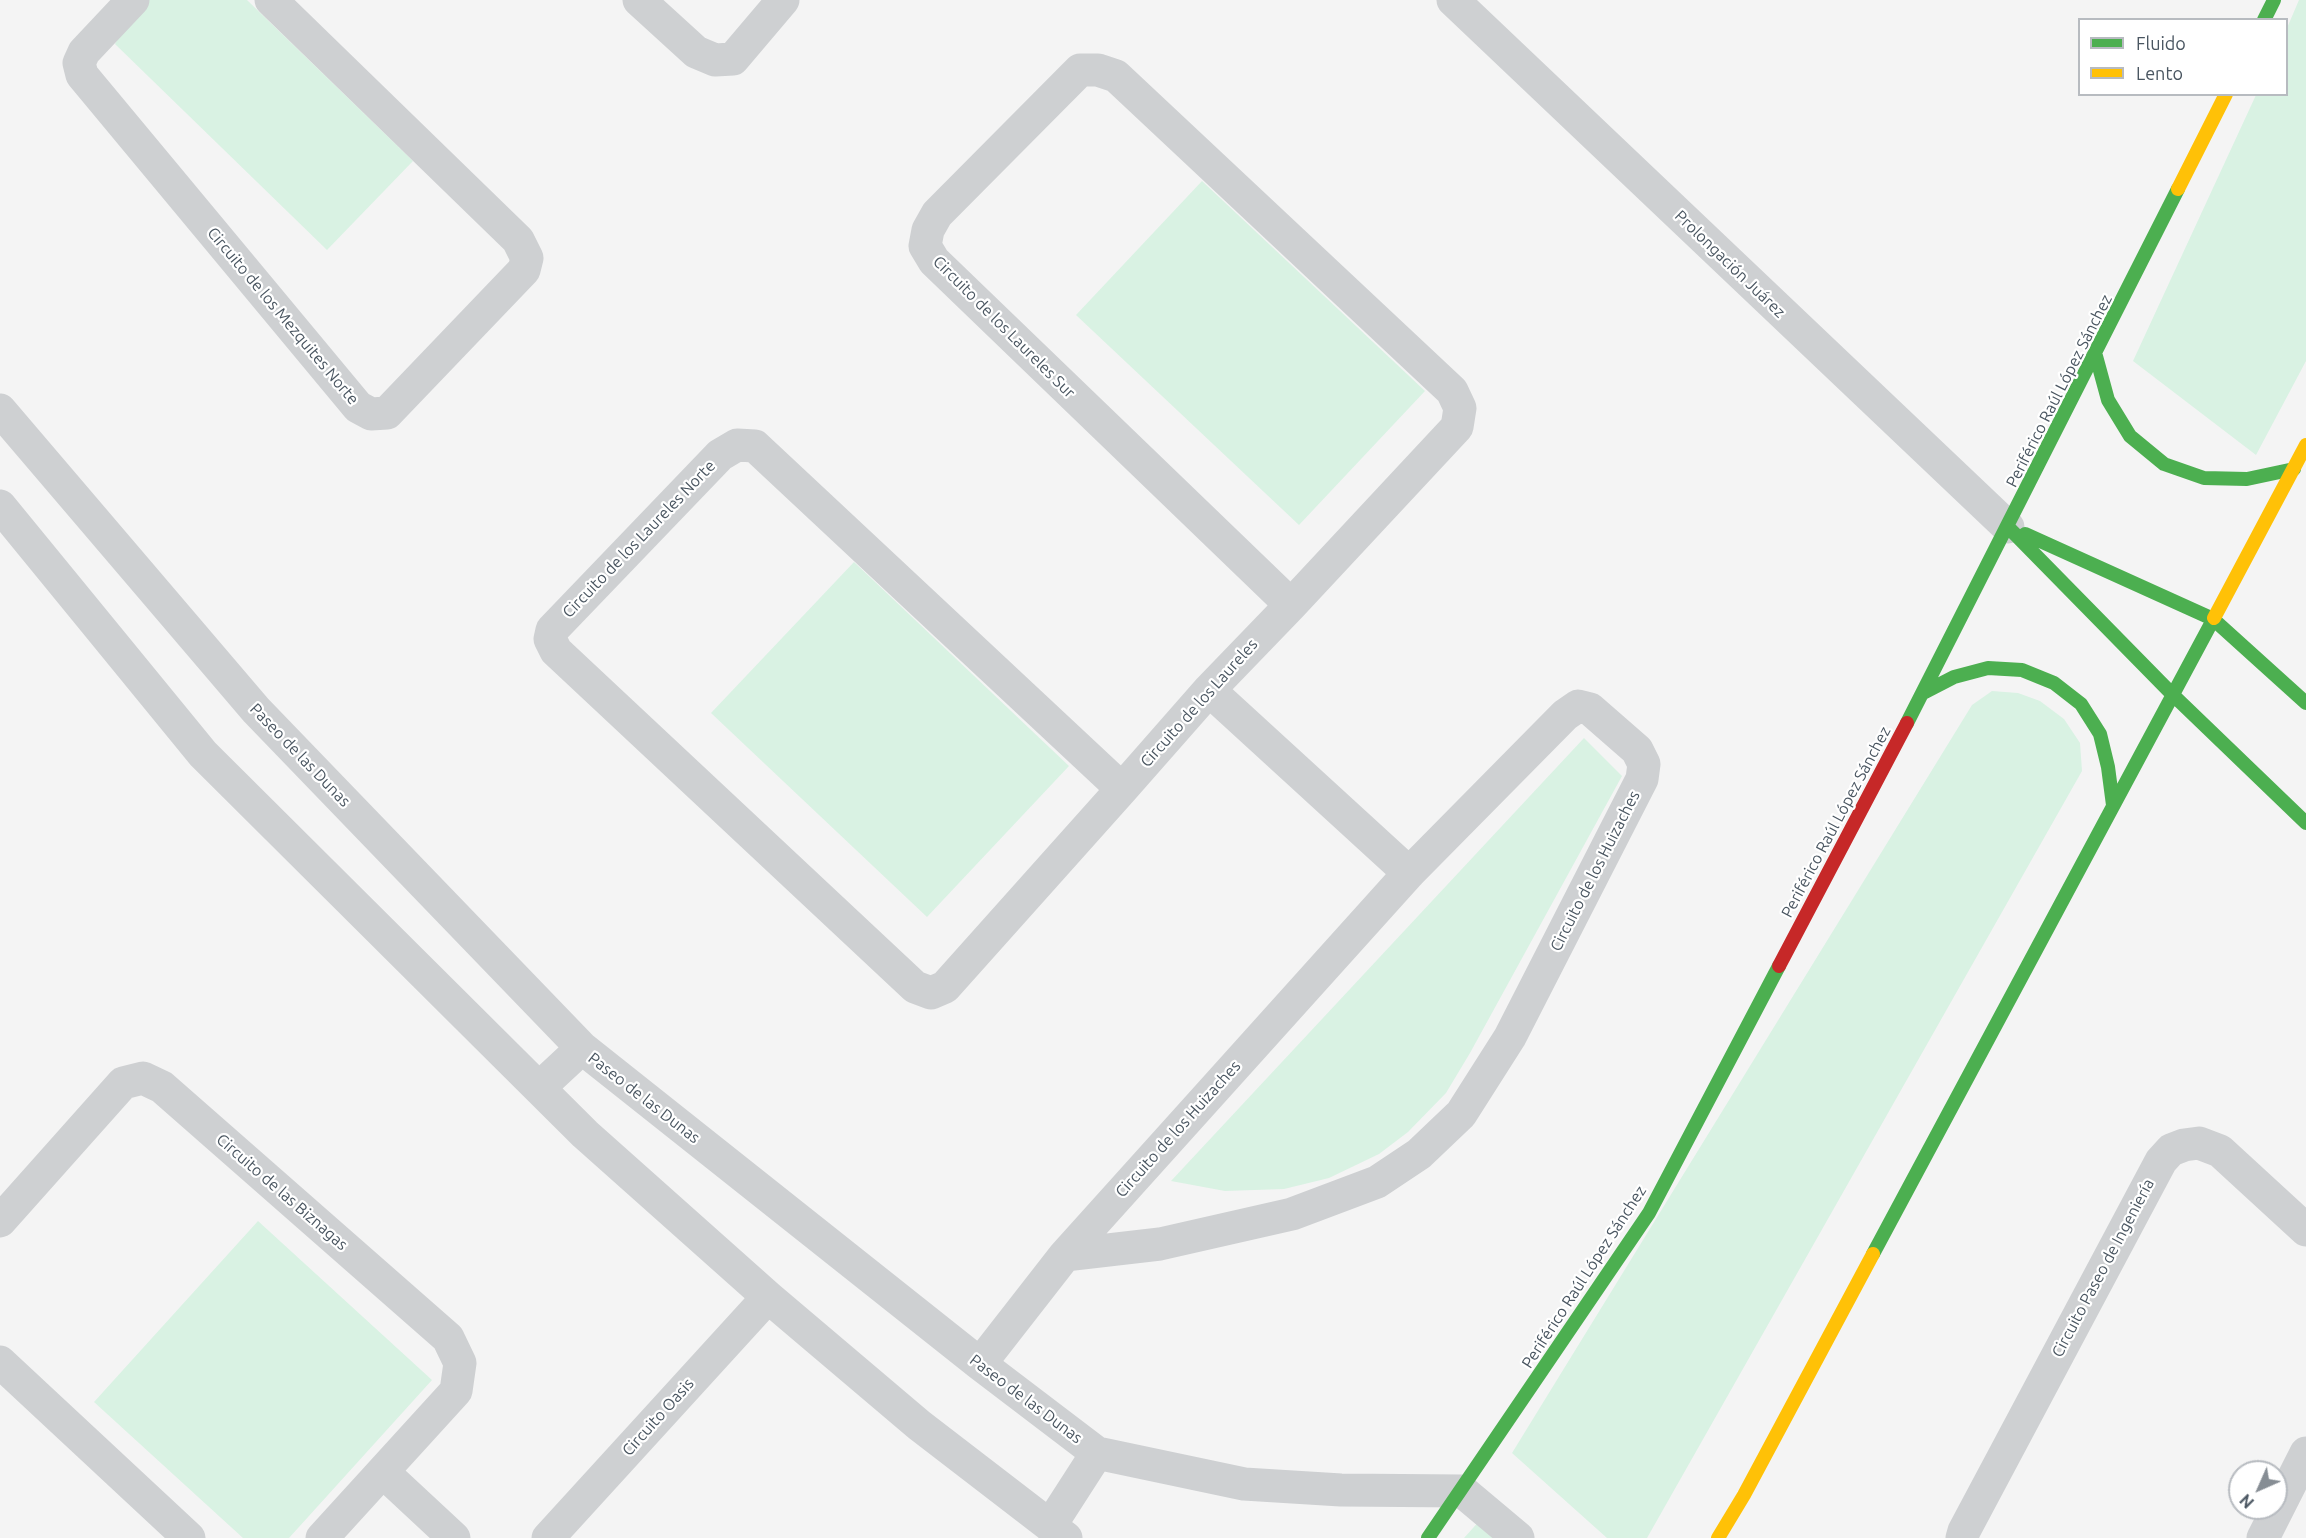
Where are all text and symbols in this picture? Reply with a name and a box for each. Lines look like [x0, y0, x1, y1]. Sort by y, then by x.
legend [2078, 18, 2288, 96]
text: Fluido [2136, 33, 2186, 53]
text: Lento [2136, 63, 2183, 83]
street label: Prolongación Juárez [1671, 206, 1789, 322]
street label: Circuito de los Mezquites Norte [203, 223, 363, 409]
street label: Circuito de los Laureles Sur [929, 252, 1079, 402]
street label: Periférico Raúl López Sánchez [2002, 291, 2116, 491]
street label: Circuito de los Laureles Norte [559, 456, 719, 622]
street label: Circuito de los Laureles [1136, 635, 1262, 771]
street label: Paseo de las Dunas [246, 699, 354, 811]
street label: Periférico Raúl López Sánchez [1777, 723, 1895, 921]
street label: Circuito de los Huizaches [1546, 788, 1644, 954]
street label: Paseo de las Dunas [584, 1049, 704, 1147]
street label: Circuito de los Huizaches [1111, 1057, 1245, 1201]
street label: Circuito de las Biznagas [212, 1130, 352, 1254]
street label: Circuito Paseo de Ingeniería [2048, 1176, 2158, 1360]
street label: Periférico Raúl López Sánchez [1518, 1182, 1650, 1372]
street label: Paseo de las Dunas [966, 1350, 1086, 1448]
street label: Circuito Oasis [618, 1374, 698, 1460]
north arrow [2228, 1460, 2288, 1520]
text: N [2236, 1491, 2257, 1512]

